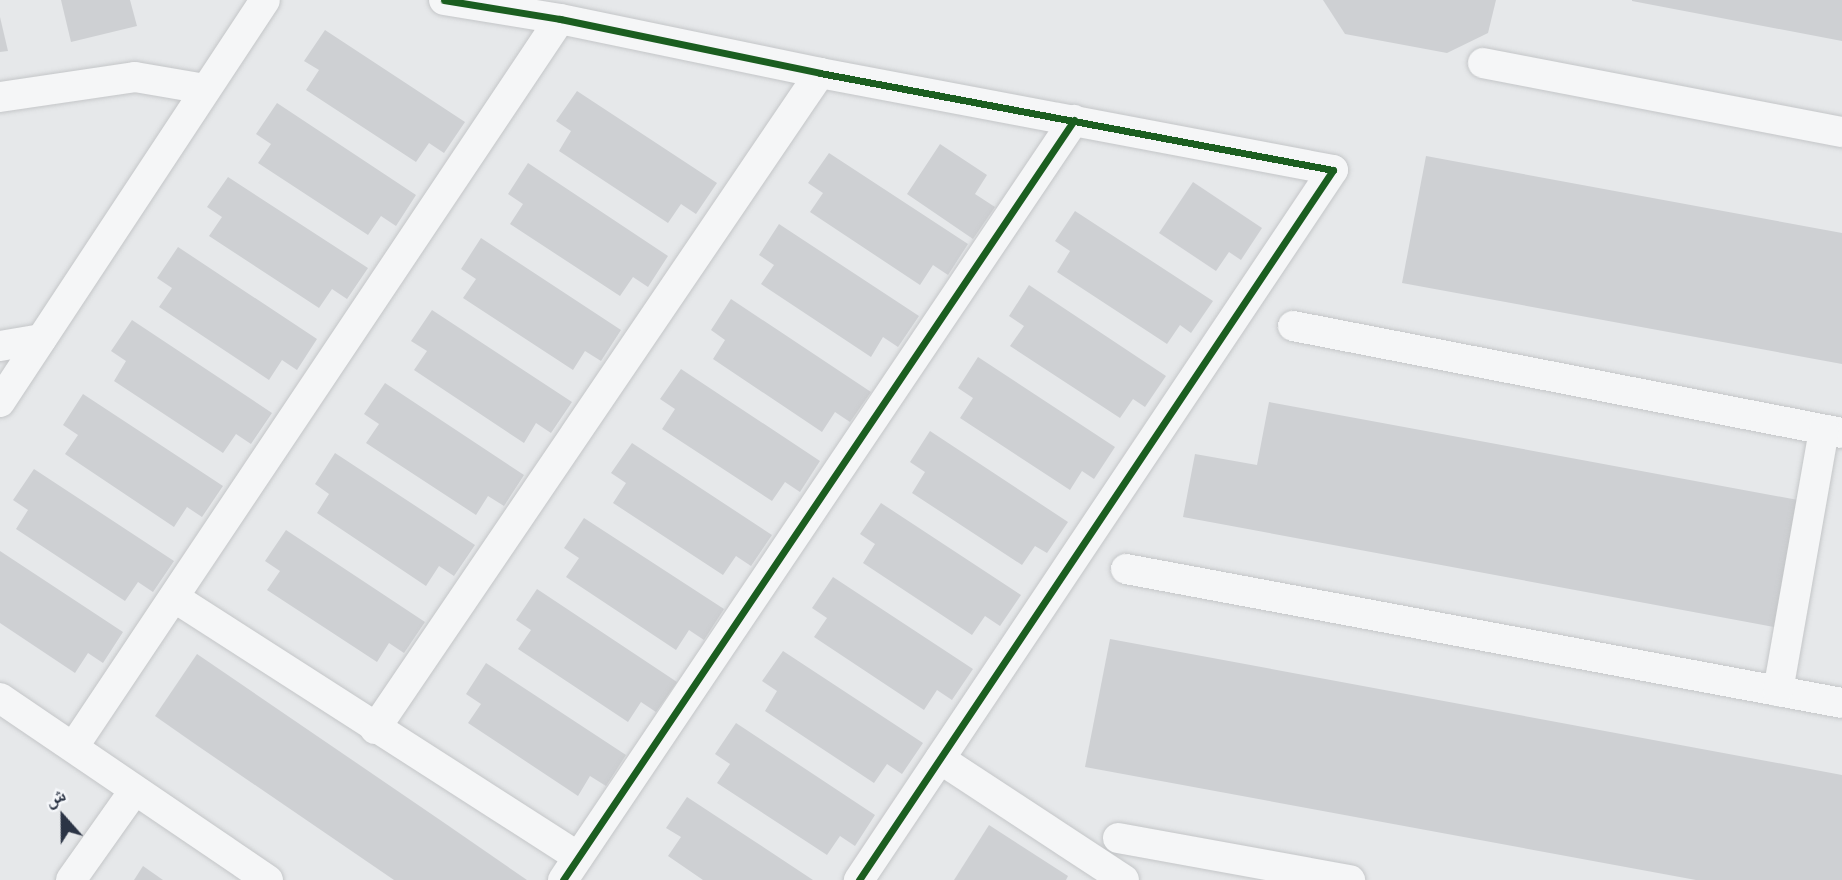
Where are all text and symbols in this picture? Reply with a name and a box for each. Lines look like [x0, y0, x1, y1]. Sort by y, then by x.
north arrow [28, 782, 98, 852]
text: ش [41, 782, 70, 813]

